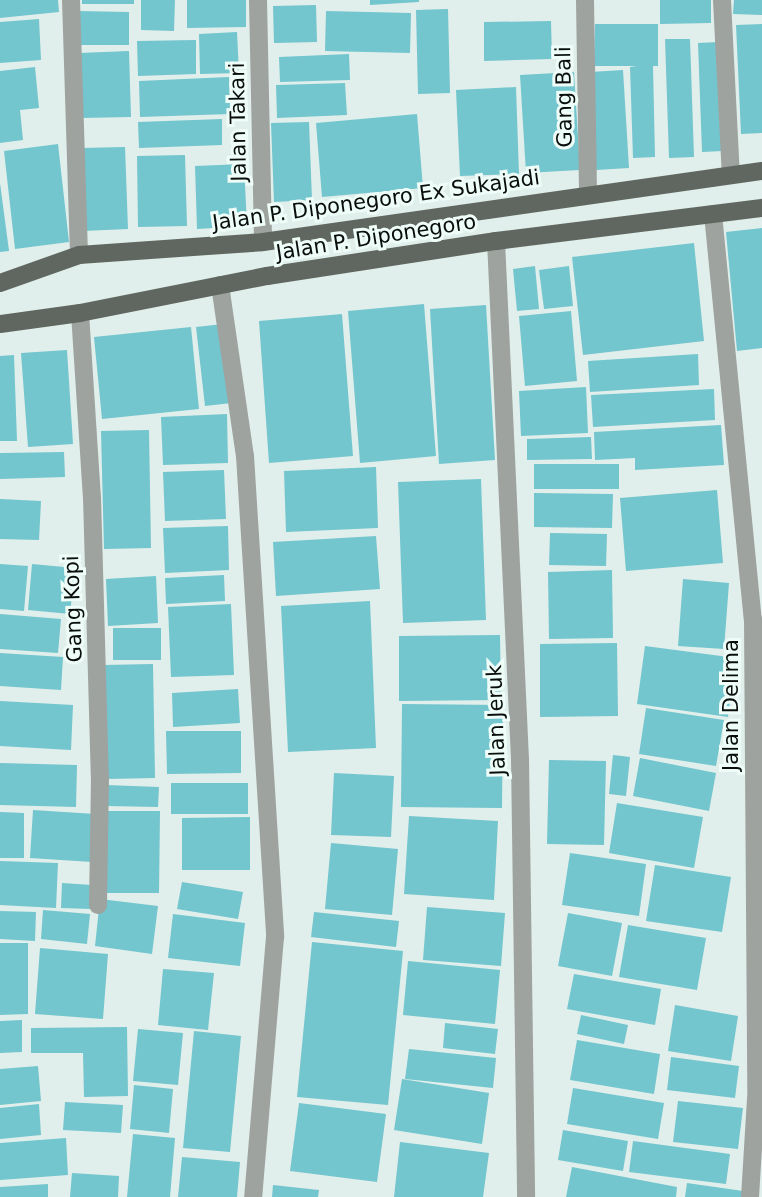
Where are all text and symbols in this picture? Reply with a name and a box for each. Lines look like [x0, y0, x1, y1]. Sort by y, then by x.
street label: Gang Bali [551, 46, 577, 148]
street label: Jalan Takari [224, 62, 252, 182]
street label: Jalan P. Diponegoro Ex Sukajadi [211, 165, 541, 235]
street label: Jalan P. Diponegoro [274, 209, 478, 265]
street label: Gang Kopi [59, 555, 87, 663]
street label: Jalan Delima [718, 639, 744, 771]
street label: Jalan Jeruk [481, 664, 511, 776]

